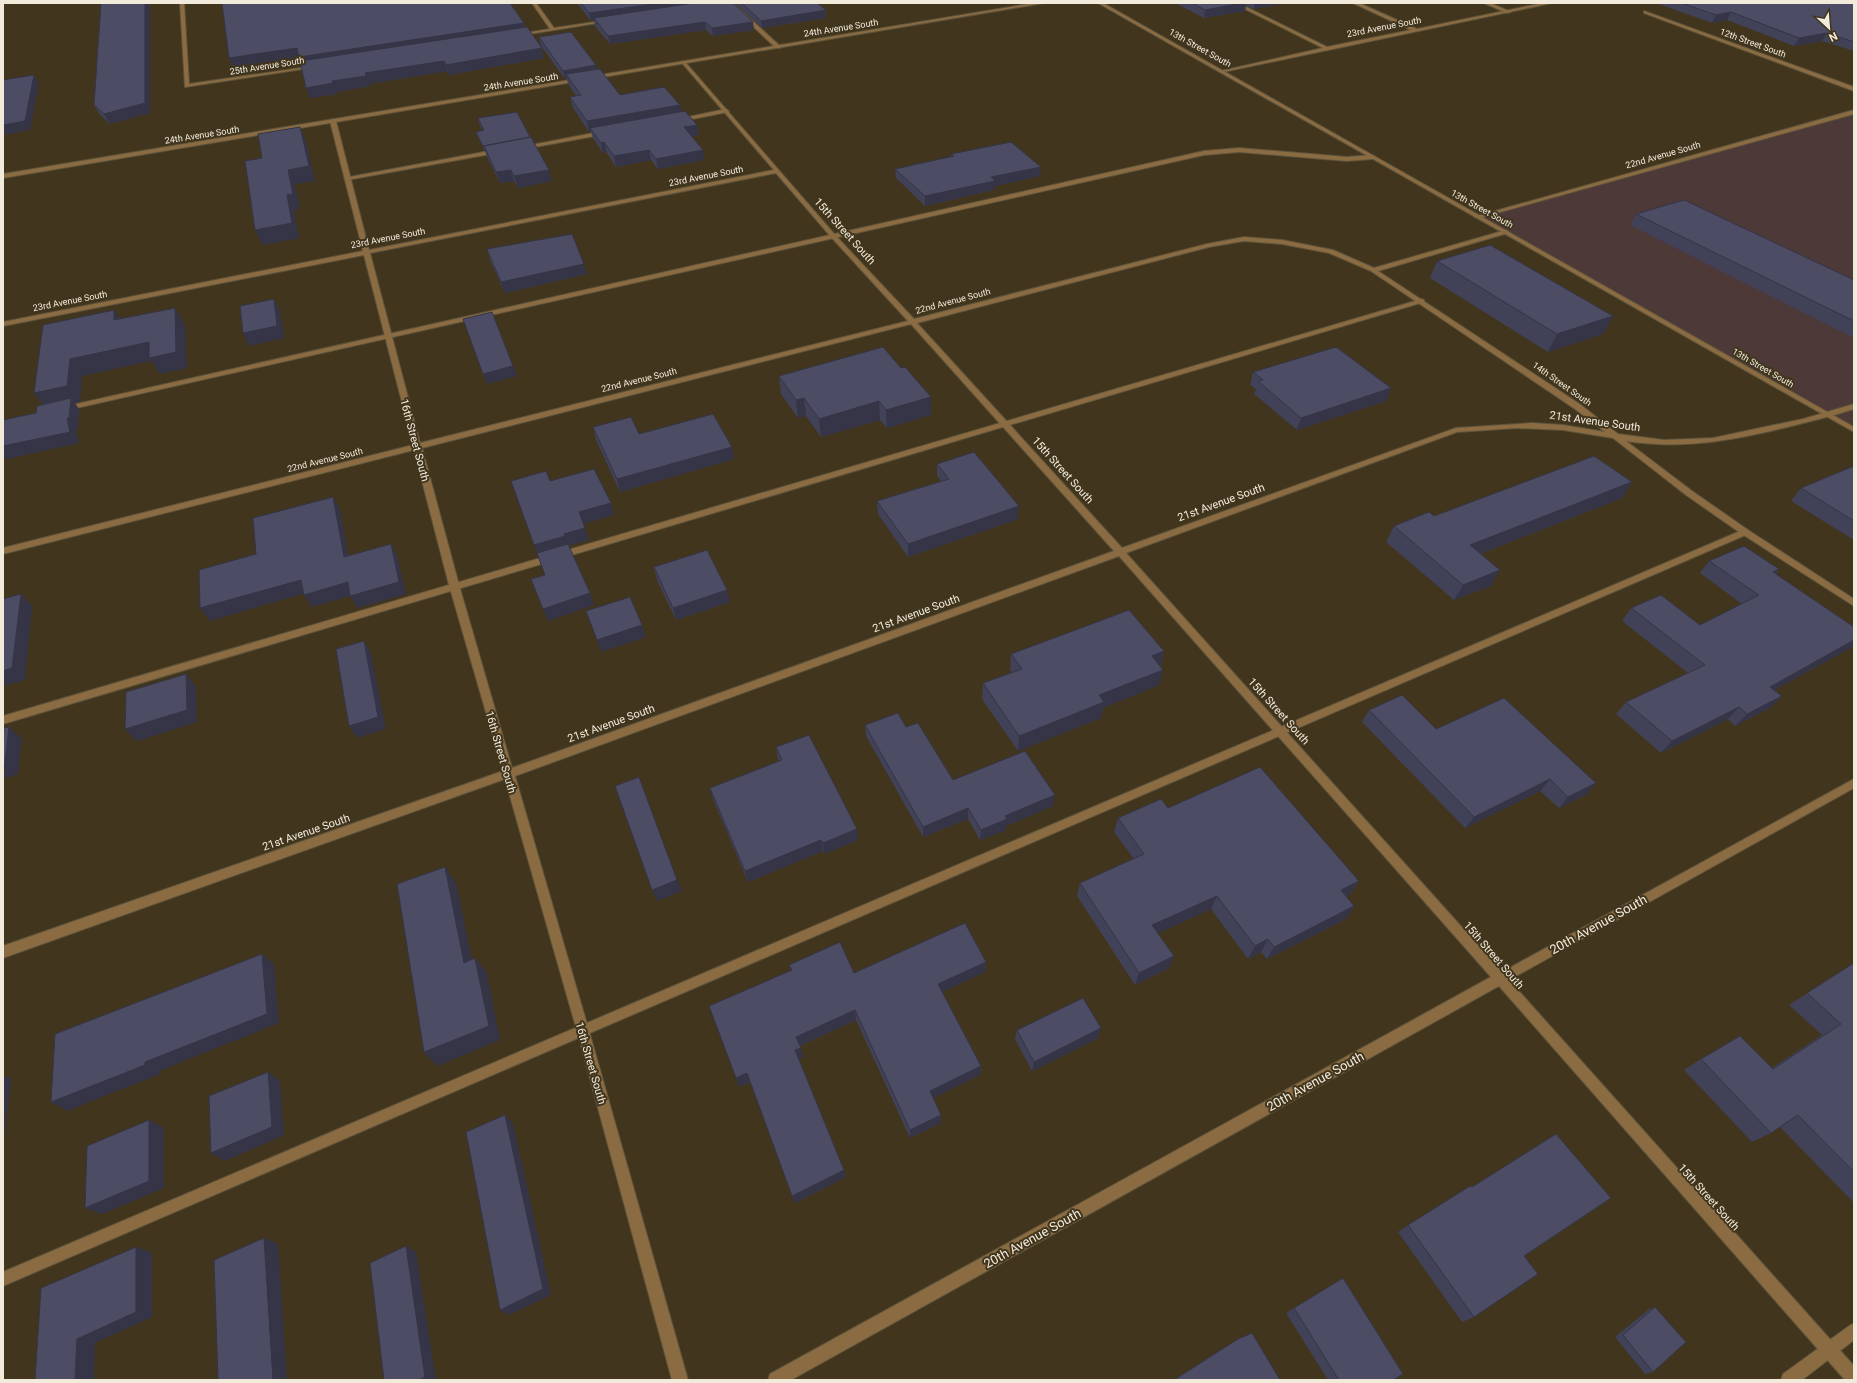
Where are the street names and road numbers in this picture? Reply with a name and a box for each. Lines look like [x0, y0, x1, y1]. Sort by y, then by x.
street label: 23rd Avenue South [1346, 15, 1422, 39]
street label: 24th Avenue South [803, 17, 879, 39]
street label: 12th Street South [1719, 26, 1787, 60]
street label: 13th Street South [1167, 27, 1233, 69]
street label: 25th Avenue South [229, 55, 305, 77]
street label: 24th Avenue South [483, 71, 559, 93]
street label: 24th Avenue South [164, 124, 240, 146]
street label: 22nd Avenue South [1624, 140, 1702, 170]
street label: 23rd Avenue South [668, 164, 744, 188]
street label: 13th Street South [1449, 188, 1515, 230]
street label: 15th Street South [811, 195, 878, 267]
street label: 23rd Avenue South [350, 226, 426, 250]
street label: 22nd Avenue South [914, 286, 992, 316]
street label: 23rd Avenue South [32, 289, 108, 313]
street label: 13th Street South [1730, 346, 1796, 390]
street label: 14th Street South [1531, 360, 1593, 408]
street label: 22nd Avenue South [600, 366, 678, 394]
street label: 16th Street South [397, 397, 432, 483]
street label: 21st Avenue South [1549, 409, 1641, 434]
street label: 15th Street South [1029, 434, 1096, 506]
street label: 22nd Avenue South [286, 446, 364, 474]
street label: 21st Avenue South [1176, 481, 1266, 524]
street label: 21st Avenue South [871, 592, 961, 635]
street label: 15th Street South [1245, 675, 1312, 747]
street label: 21st Avenue South [566, 702, 656, 745]
street label: 16th Street South [483, 709, 518, 795]
street label: 21st Avenue South [261, 811, 352, 854]
street label: 20th Avenue South [1547, 892, 1649, 957]
street label: 15th Street South [1461, 919, 1526, 992]
street label: 16th Street South [573, 1020, 608, 1106]
street label: 20th Avenue South [1264, 1049, 1366, 1114]
street label: 15th Street South [1675, 1161, 1742, 1233]
street label: 20th Avenue South [981, 1206, 1083, 1271]

